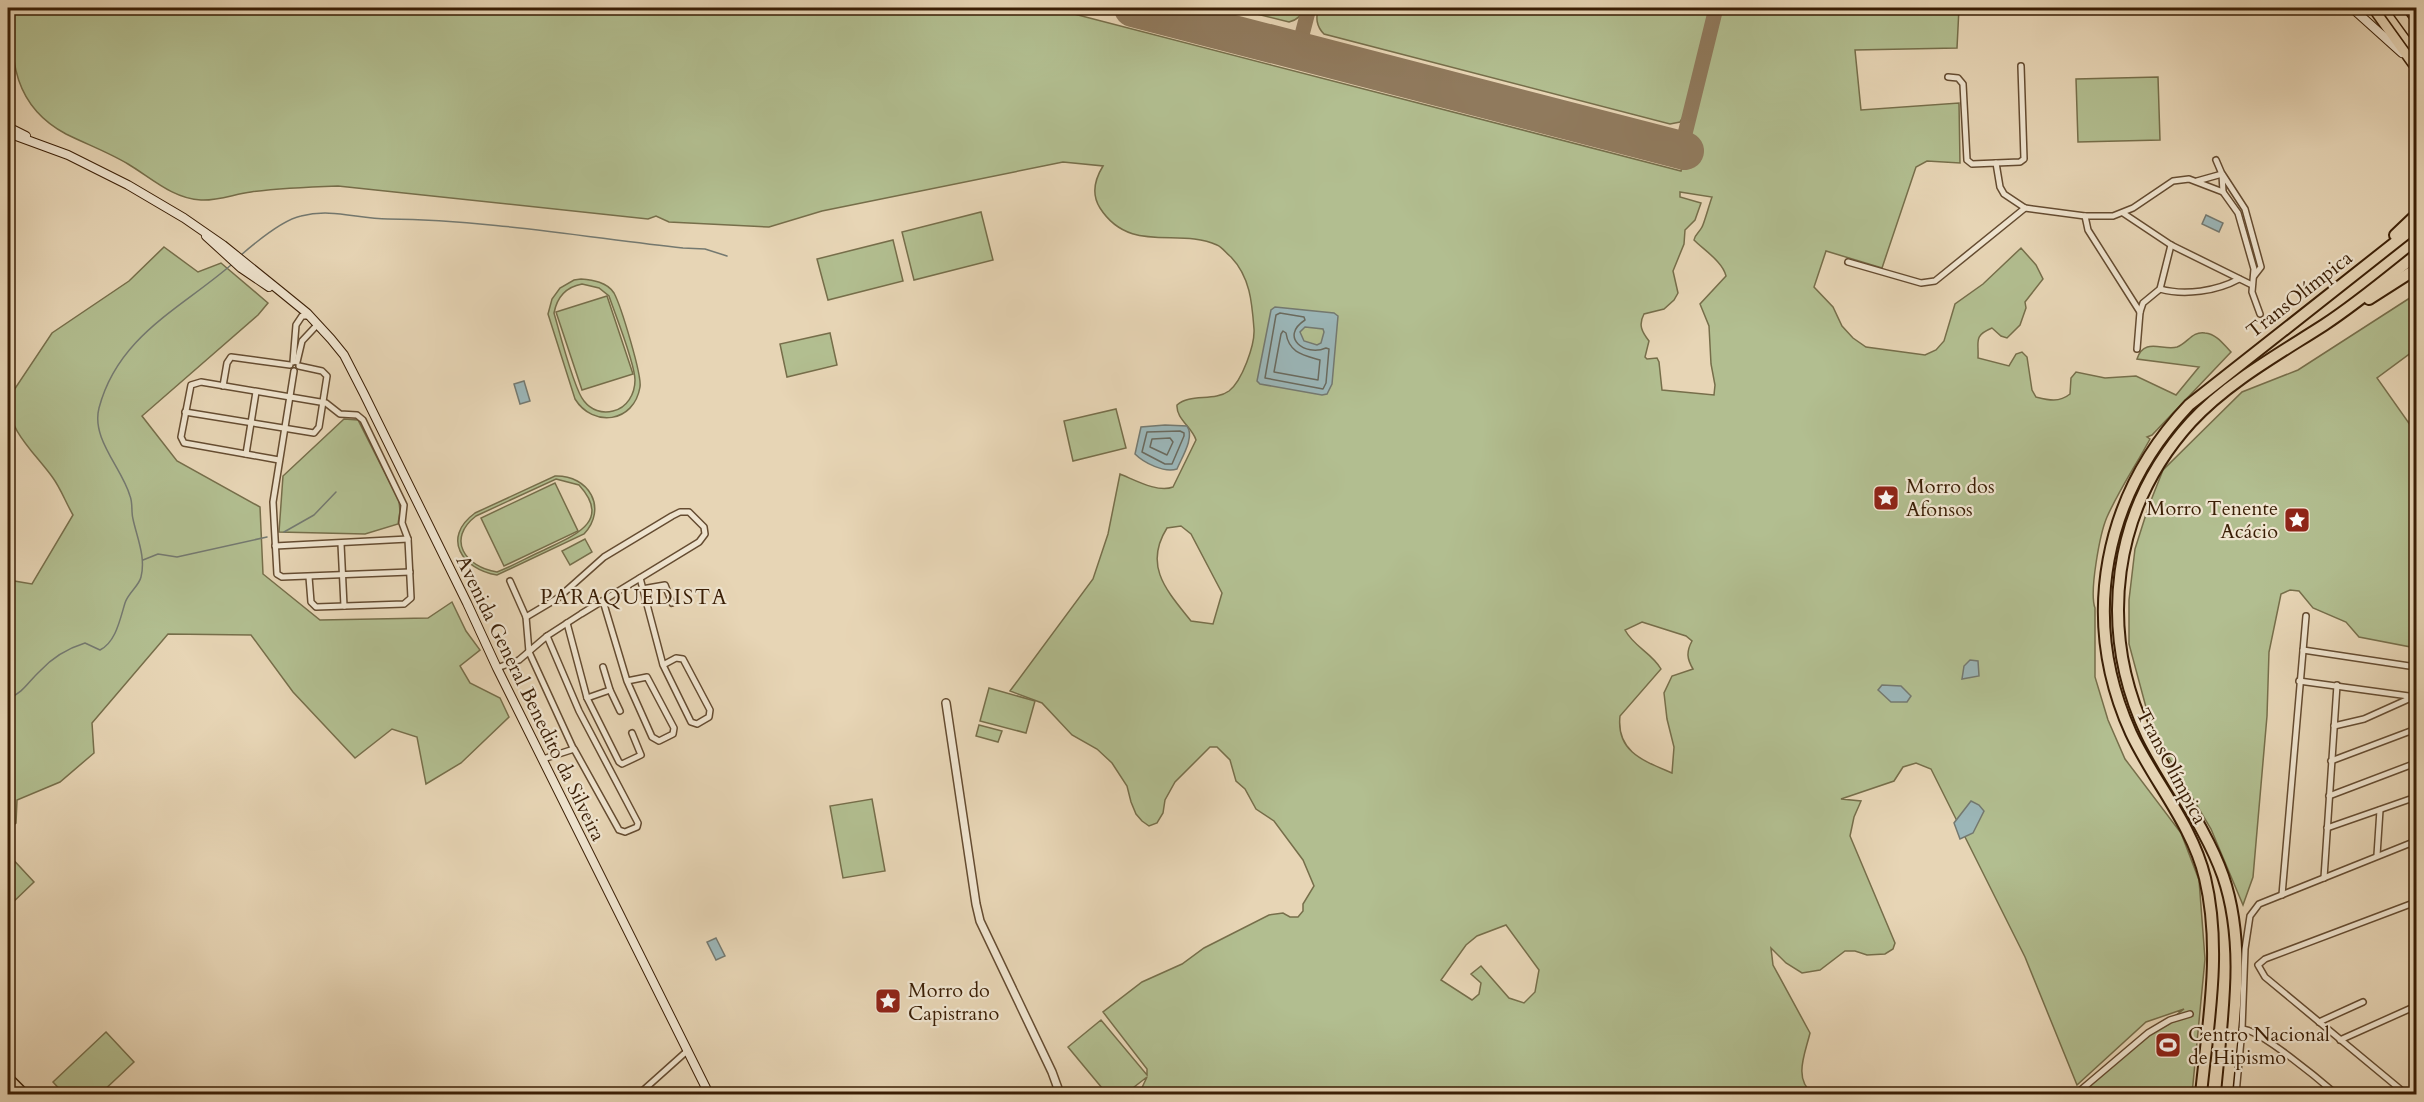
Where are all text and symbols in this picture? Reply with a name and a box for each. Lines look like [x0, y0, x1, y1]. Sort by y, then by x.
street label: TransOlímpica [2241, 244, 2358, 344]
place label: Morro dos Afonsos [1906, 473, 1995, 523]
place icon: Morro dos Afonsos [1871, 483, 1901, 513]
place label: Morro Tenente Acácio [2147, 495, 2278, 545]
place icon: Morro Tenente Acácio [2282, 505, 2312, 535]
street label: Avenida General Benedito da Silveira [449, 551, 612, 846]
district label: PARAQUEDISTA [540, 583, 728, 612]
street label: TransOlímpica [2130, 704, 2214, 829]
place label: Morro do Capistrano [908, 977, 1000, 1027]
place icon: Morro do Capistrano [873, 986, 903, 1016]
place label: Centro Nacional de Hipismo [2188, 1021, 2330, 1071]
sports icon: Centro Nacional de Hipismo [2153, 1030, 2183, 1060]

